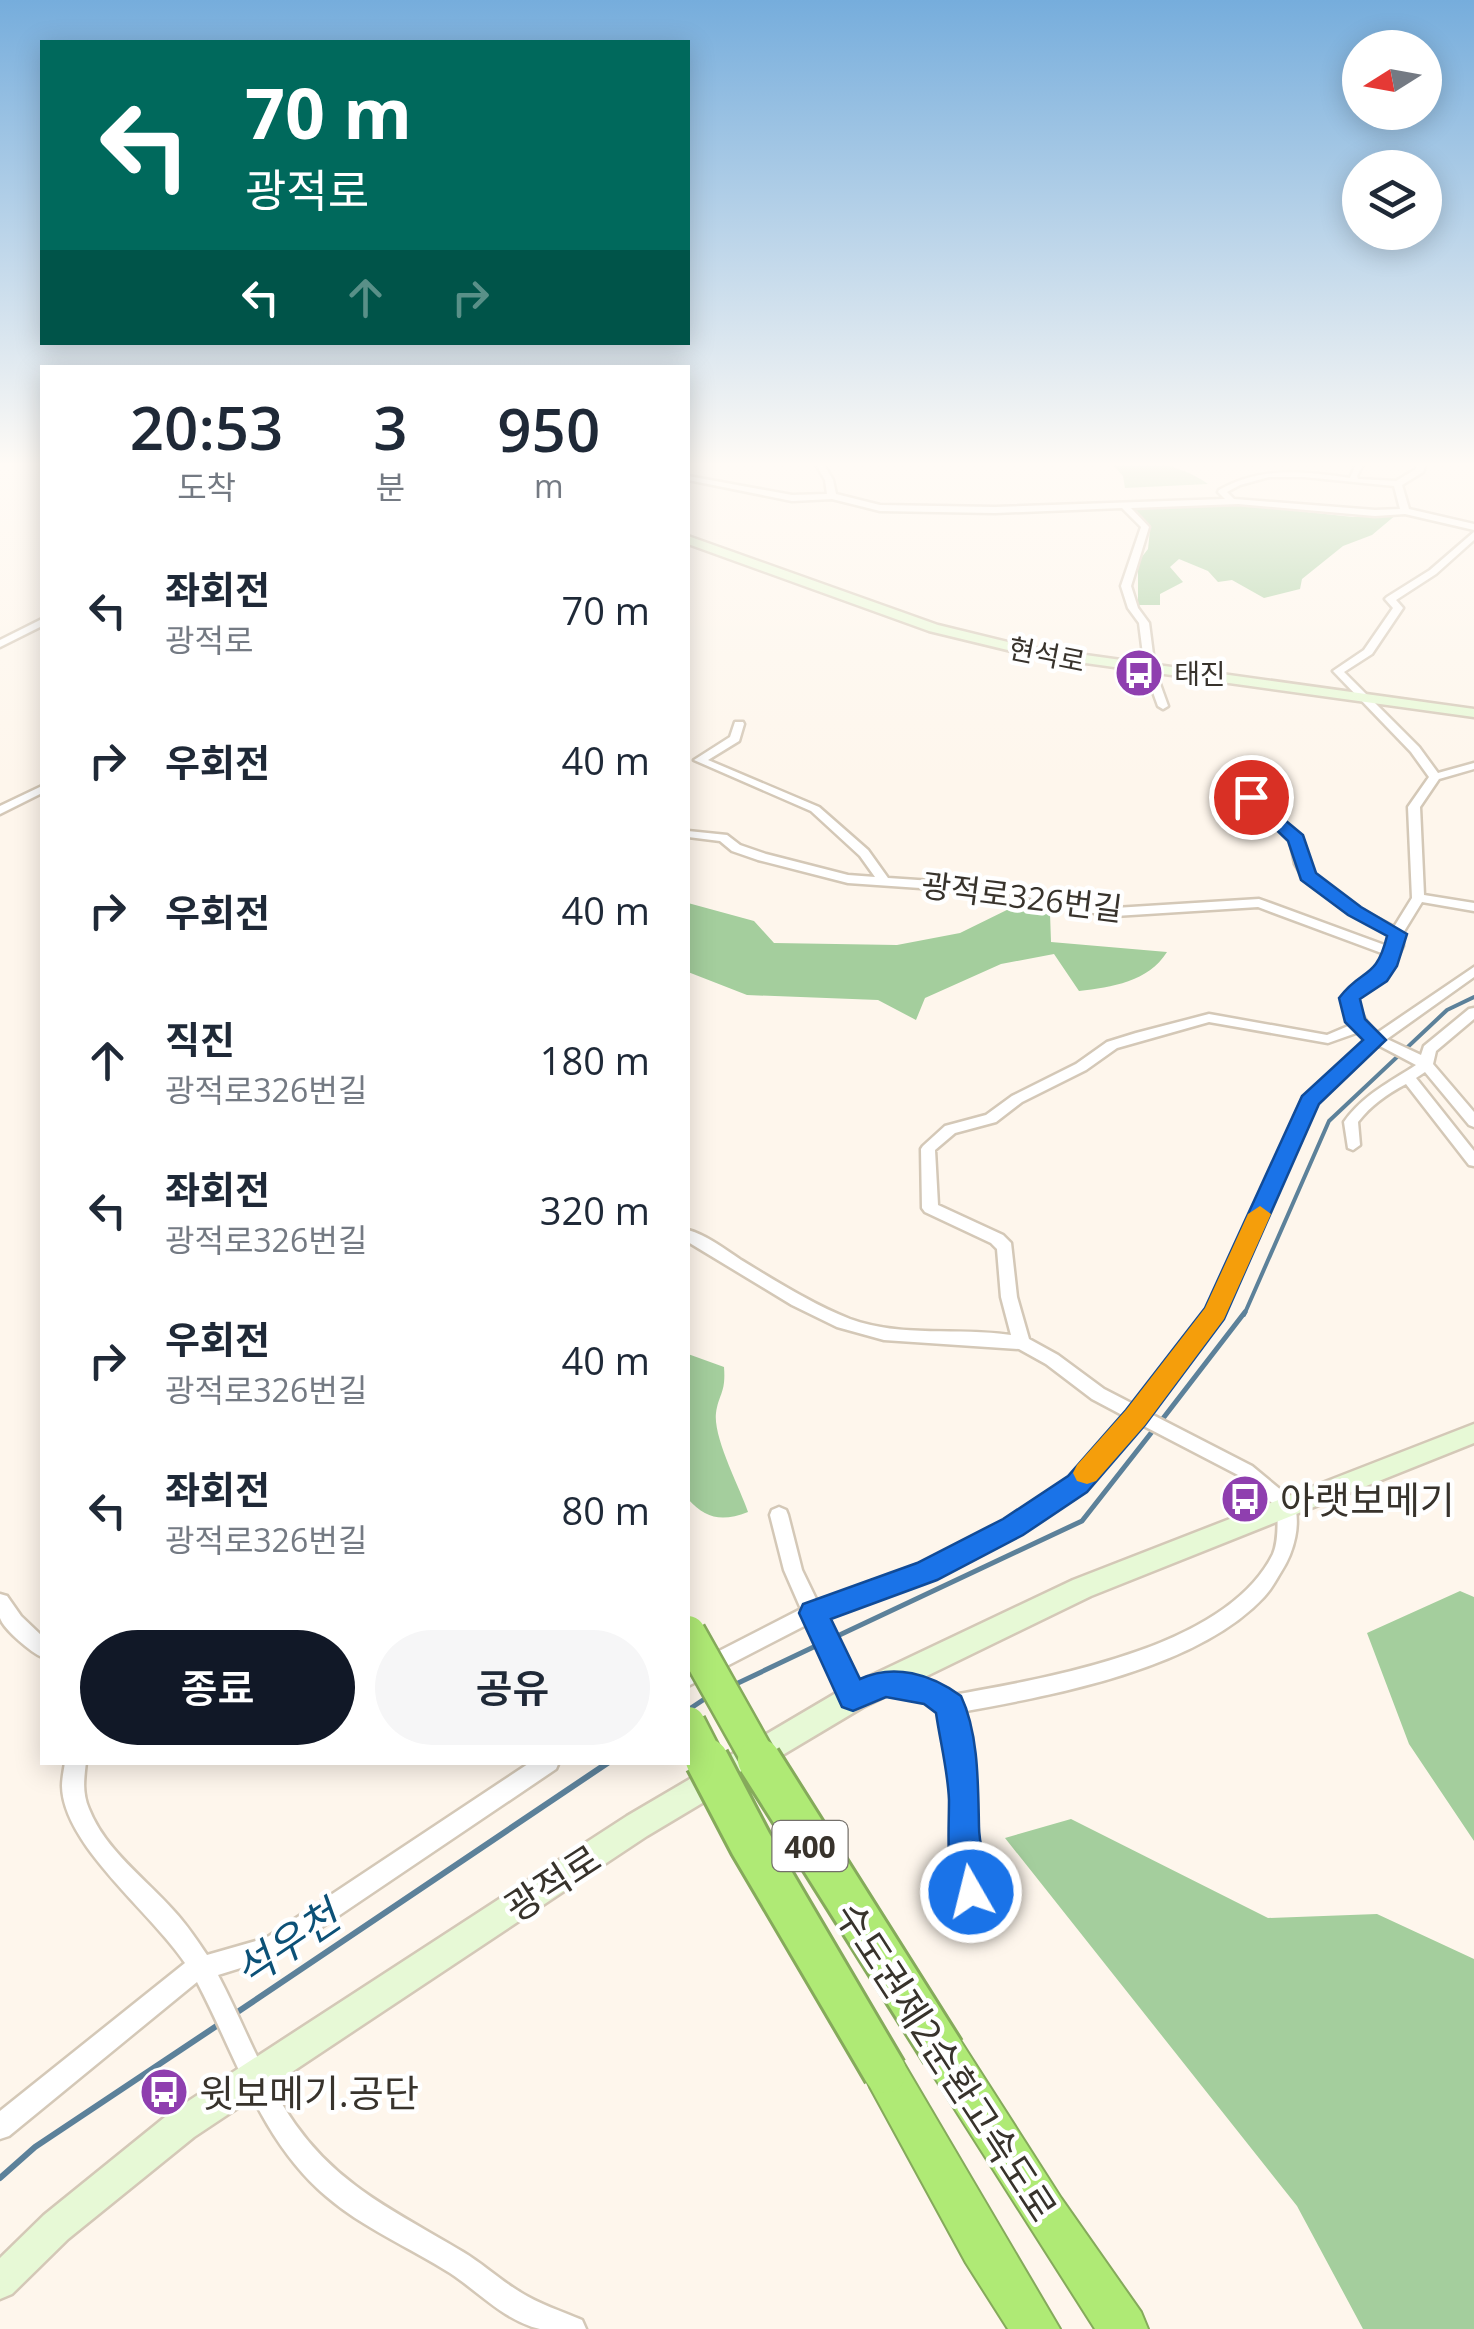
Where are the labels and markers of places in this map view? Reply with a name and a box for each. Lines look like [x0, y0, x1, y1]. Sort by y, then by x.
bus stop icon: 태진 [1113, 647, 1165, 699]
place label: 태진 [1174, 654, 1226, 692]
pin [1209, 755, 1294, 840]
bus stop icon: 아랫보메기 [1219, 1473, 1271, 1525]
place label: 아랫보메기 [1280, 1473, 1455, 1525]
bus stop icon: 윗보메기.공단 [138, 2066, 190, 2118]
place label: 윗보메기.공단 [199, 2066, 419, 2118]

